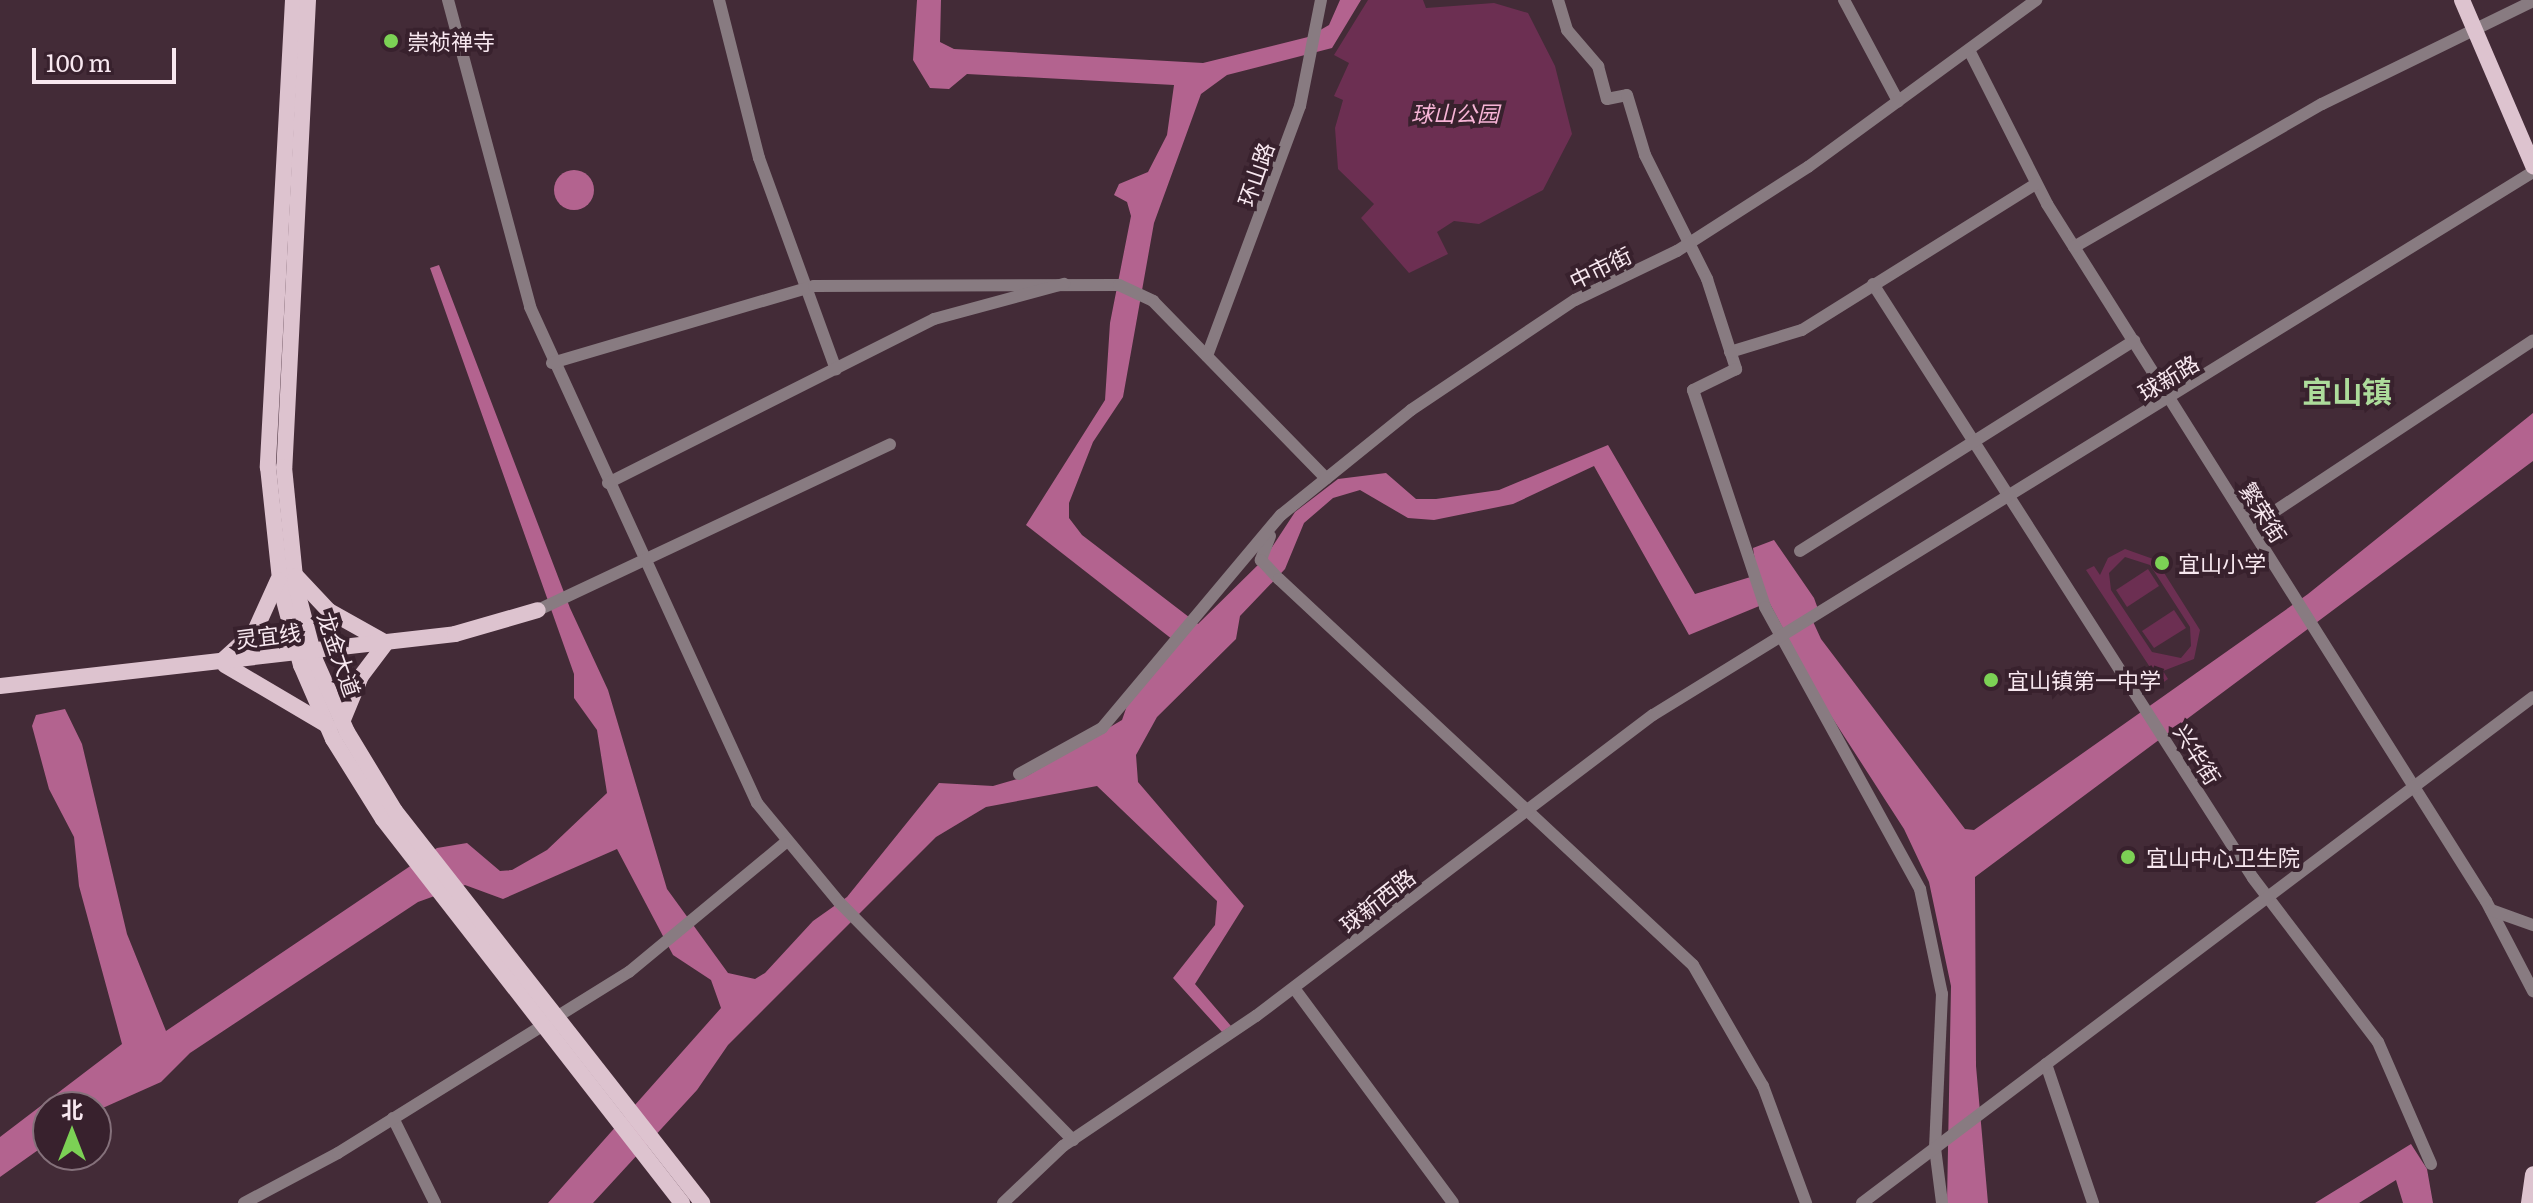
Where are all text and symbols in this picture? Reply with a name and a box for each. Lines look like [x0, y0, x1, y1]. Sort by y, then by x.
place label: 崇祯禅寺 [407, 28, 495, 54]
scale bar [36, 32, 180, 82]
marker: 崇祯禅寺 [382, 32, 400, 50]
text: 100 m [46, 44, 112, 79]
park label: 球山公园 [1411, 100, 1499, 126]
street label: 环山路 [1232, 139, 1278, 209]
street label: 中市街 [1565, 241, 1635, 293]
street label: 球新路 [2133, 349, 2203, 405]
district label: 宜山镇 [2302, 372, 2392, 408]
street label: 繁荣街 [2235, 477, 2293, 547]
place label: 宜山小学 [2178, 550, 2266, 576]
marker: 宜山小学 [2153, 554, 2171, 572]
street label: 龙金大道 [313, 608, 367, 700]
street label: 灵宜线 [234, 618, 302, 652]
place label: 宜山镇第一中学 [2007, 667, 2161, 693]
marker: 宜山镇第一中学 [1982, 671, 2000, 689]
street label: 兴华街 [2169, 719, 2227, 789]
place label: 宜山中心卫生院 [2146, 844, 2300, 870]
marker: 宜山中心卫生院 [2117, 846, 2139, 868]
street label: 球新西路 [1334, 863, 1420, 937]
north arrow [32, 1091, 112, 1171]
text: 北 [61, 1092, 83, 1125]

